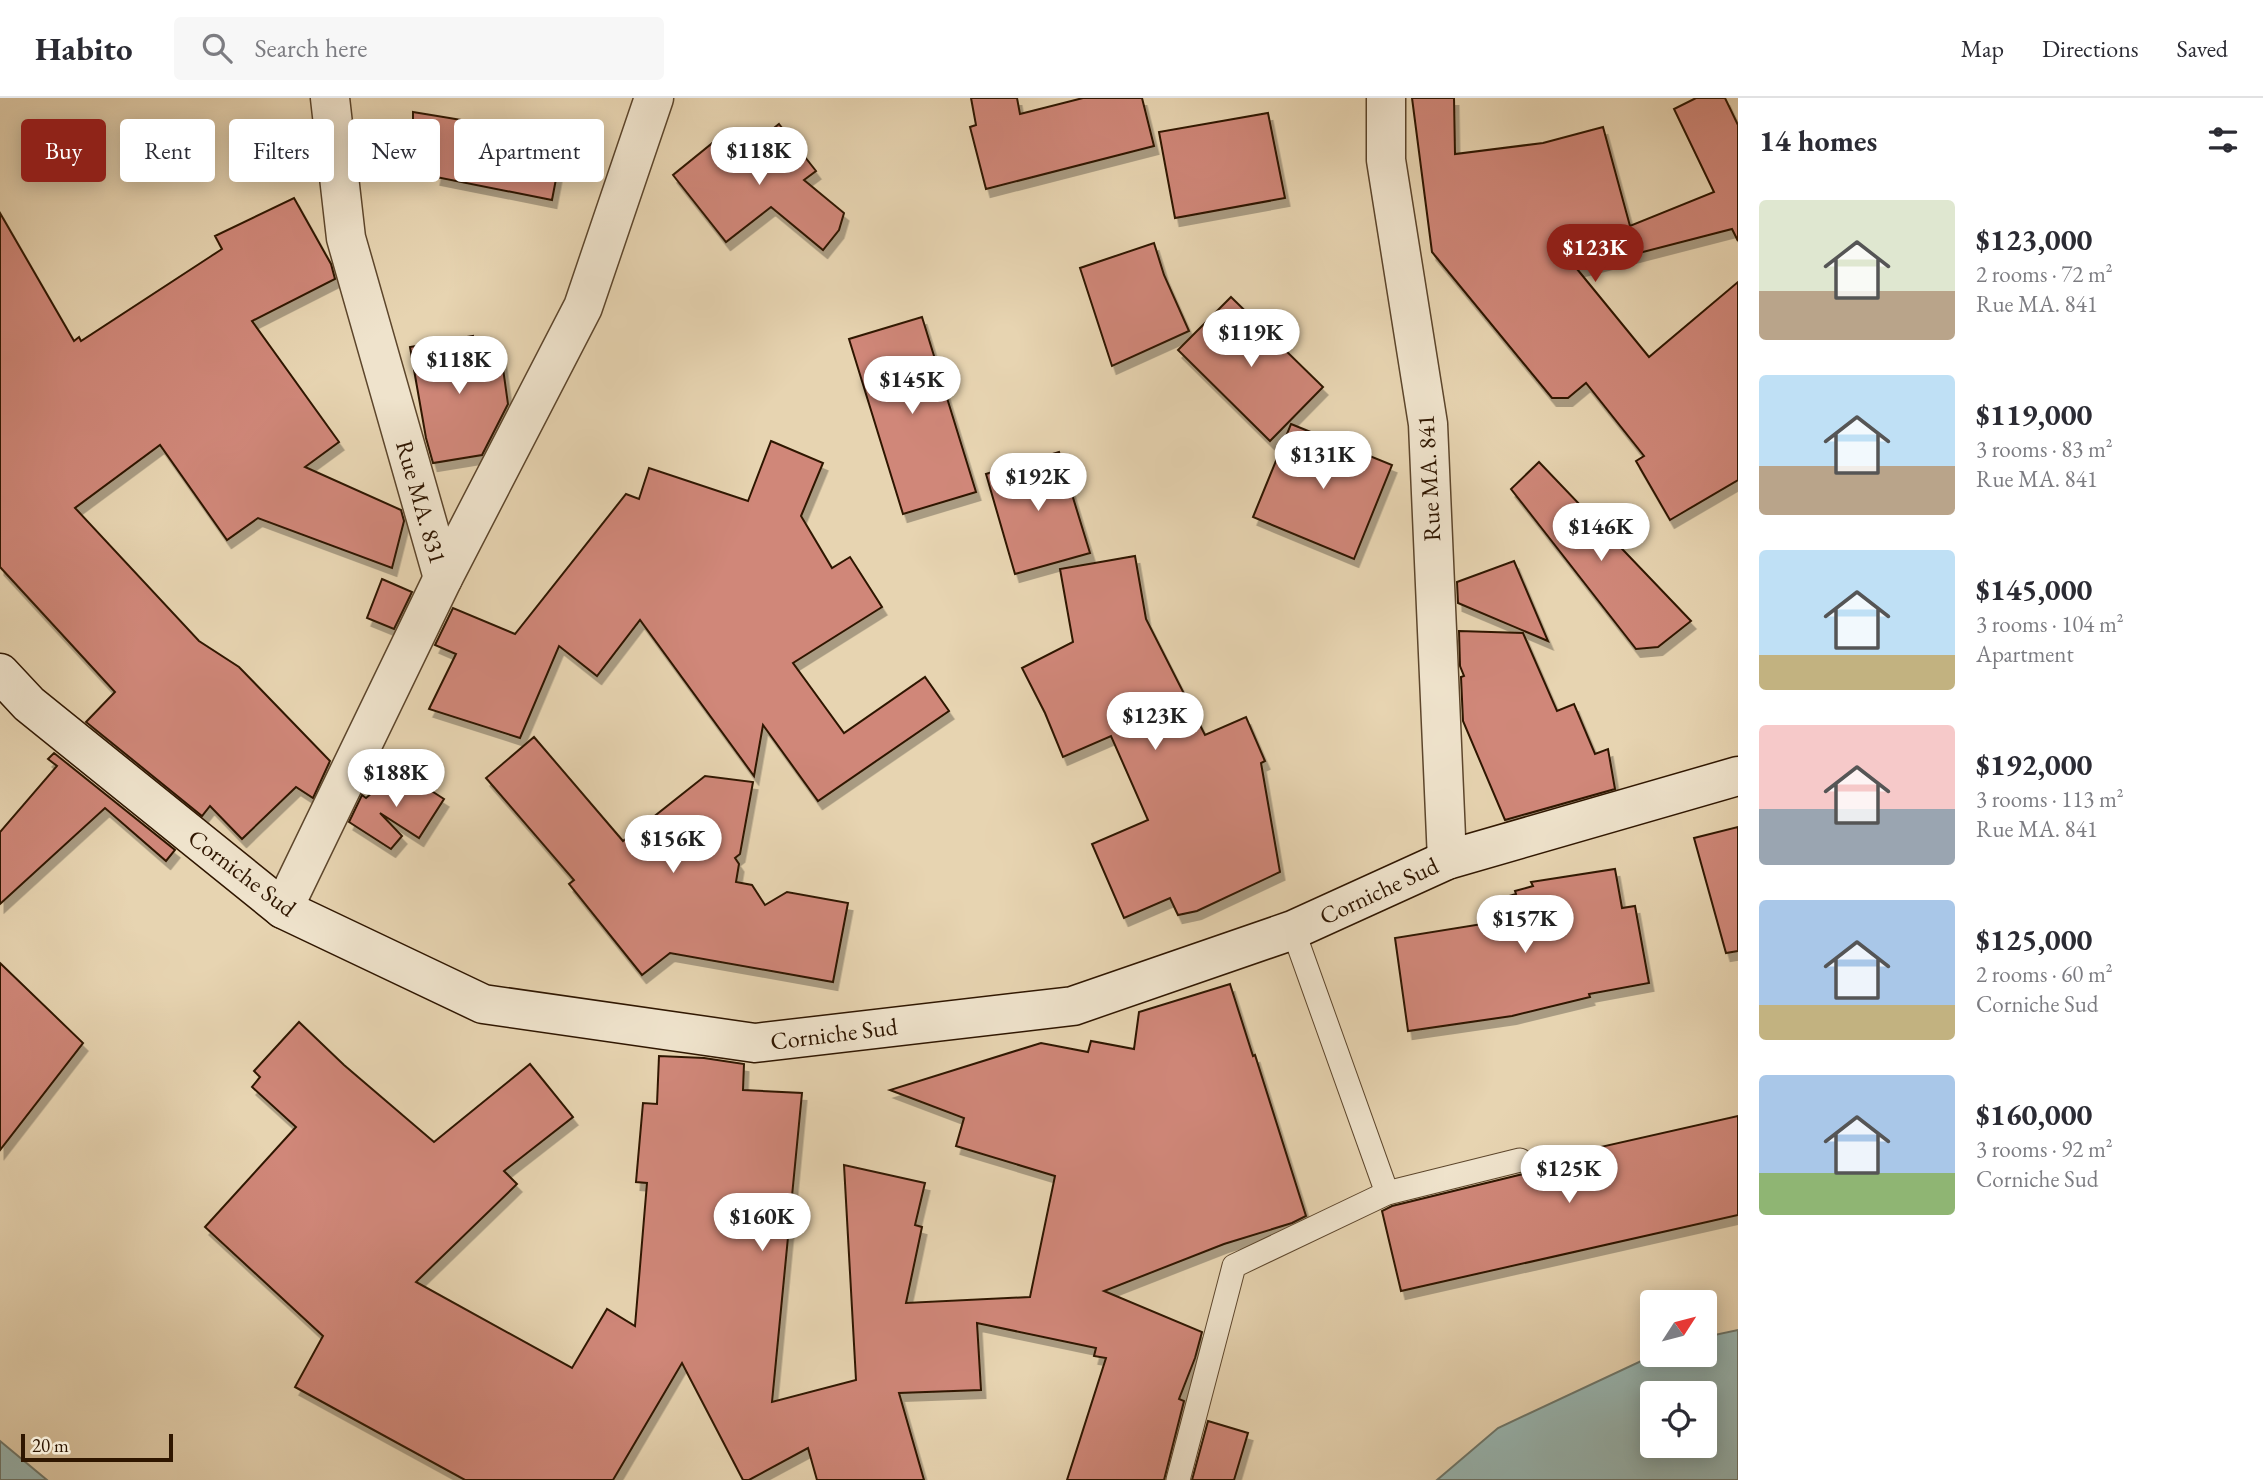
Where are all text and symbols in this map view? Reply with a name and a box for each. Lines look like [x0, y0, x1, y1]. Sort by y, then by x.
search box [174, 17, 664, 80]
text: Habito [35, 27, 132, 70]
icon: search [198, 29, 236, 67]
text: Search here [254, 31, 367, 65]
text: Map [1961, 33, 2004, 64]
text: Directions [2042, 33, 2139, 64]
text: Saved [2177, 33, 2228, 64]
chip: Buy [21, 119, 106, 182]
chip: Rent [120, 119, 215, 182]
chip: Filters [229, 119, 334, 182]
chip: New [348, 119, 440, 182]
chip: Apartment [454, 119, 604, 182]
text: 14 homes [1759, 121, 1877, 160]
icon: filters [2204, 121, 2242, 159]
pin: $118K [710, 127, 808, 187]
text: $118K [727, 135, 791, 165]
text: $123,000 [1976, 220, 2092, 259]
pin: $123K [1546, 225, 1644, 284]
icon: home [1815, 228, 1899, 312]
text: $123K [1563, 232, 1627, 262]
text: 2 rooms · 72 m² [1976, 259, 2113, 289]
text: Rue MA. 841 [1976, 289, 2098, 319]
pin: $119K [1202, 310, 1300, 369]
text: $119K [1219, 317, 1283, 347]
pin: $118K [410, 336, 508, 396]
text: $118K [427, 344, 491, 374]
pin: $145K [863, 356, 961, 416]
text: $145K [880, 364, 944, 394]
text: $119,000 [1976, 395, 2092, 434]
icon: home [1815, 403, 1899, 487]
street label: Rue MA. 841 [1410, 414, 1447, 542]
pin: $131K [1274, 432, 1372, 491]
text: 3 rooms · 83 m² [1976, 434, 2113, 464]
street label: Rue MA. 831 [389, 437, 454, 567]
text: $131K [1291, 439, 1355, 469]
pin: $192K [989, 454, 1087, 513]
text: $192K [1006, 461, 1070, 491]
text: Rue MA. 841 [1976, 464, 2098, 494]
pin: $146K [1552, 504, 1650, 563]
text: $146K [1569, 511, 1633, 541]
text: $145,000 [1976, 570, 2092, 609]
icon: home [1815, 578, 1899, 662]
text: 3 rooms · 104 m² [1976, 609, 2124, 639]
text: Apartment [1976, 639, 2074, 669]
pin: $123K [1106, 692, 1204, 752]
text: $123K [1123, 700, 1187, 730]
text: $192,000 [1976, 745, 2092, 784]
pin: $188K [347, 750, 445, 809]
icon: home [1815, 753, 1899, 837]
text: $188K [364, 757, 428, 787]
text: 3 rooms · 113 m² [1976, 784, 2124, 814]
text: Rue MA. 841 [1976, 814, 2098, 844]
pin: $156K [624, 816, 722, 875]
street label: Corniche Sud [182, 822, 303, 924]
text: $156K [641, 823, 705, 853]
street label: Corniche Sud [1314, 849, 1444, 932]
pin: $157K [1476, 896, 1574, 955]
text: $157K [1493, 903, 1557, 933]
text: $125,000 [1976, 920, 2092, 959]
icon: home [1815, 928, 1899, 1012]
text: 2 rooms · 60 m² [1976, 959, 2113, 989]
text: Corniche Sud [1976, 989, 2098, 1019]
street label: Corniche Sud [769, 1010, 900, 1057]
text: $160,000 [1976, 1095, 2092, 1134]
icon: home [1815, 1103, 1899, 1187]
text: 3 rooms · 92 m² [1976, 1134, 2113, 1164]
pin: $125K [1520, 1146, 1618, 1205]
text: $125K [1537, 1153, 1601, 1183]
text: Corniche Sud [1976, 1164, 2098, 1194]
pin: $160K [713, 1194, 811, 1253]
text: $160K [730, 1201, 794, 1231]
north arrow [1640, 1290, 1717, 1367]
map controls [1640, 1290, 1717, 1458]
button: locate [1640, 1381, 1717, 1458]
scale bar [21, 1431, 173, 1463]
text: 20 m [32, 1433, 69, 1458]

